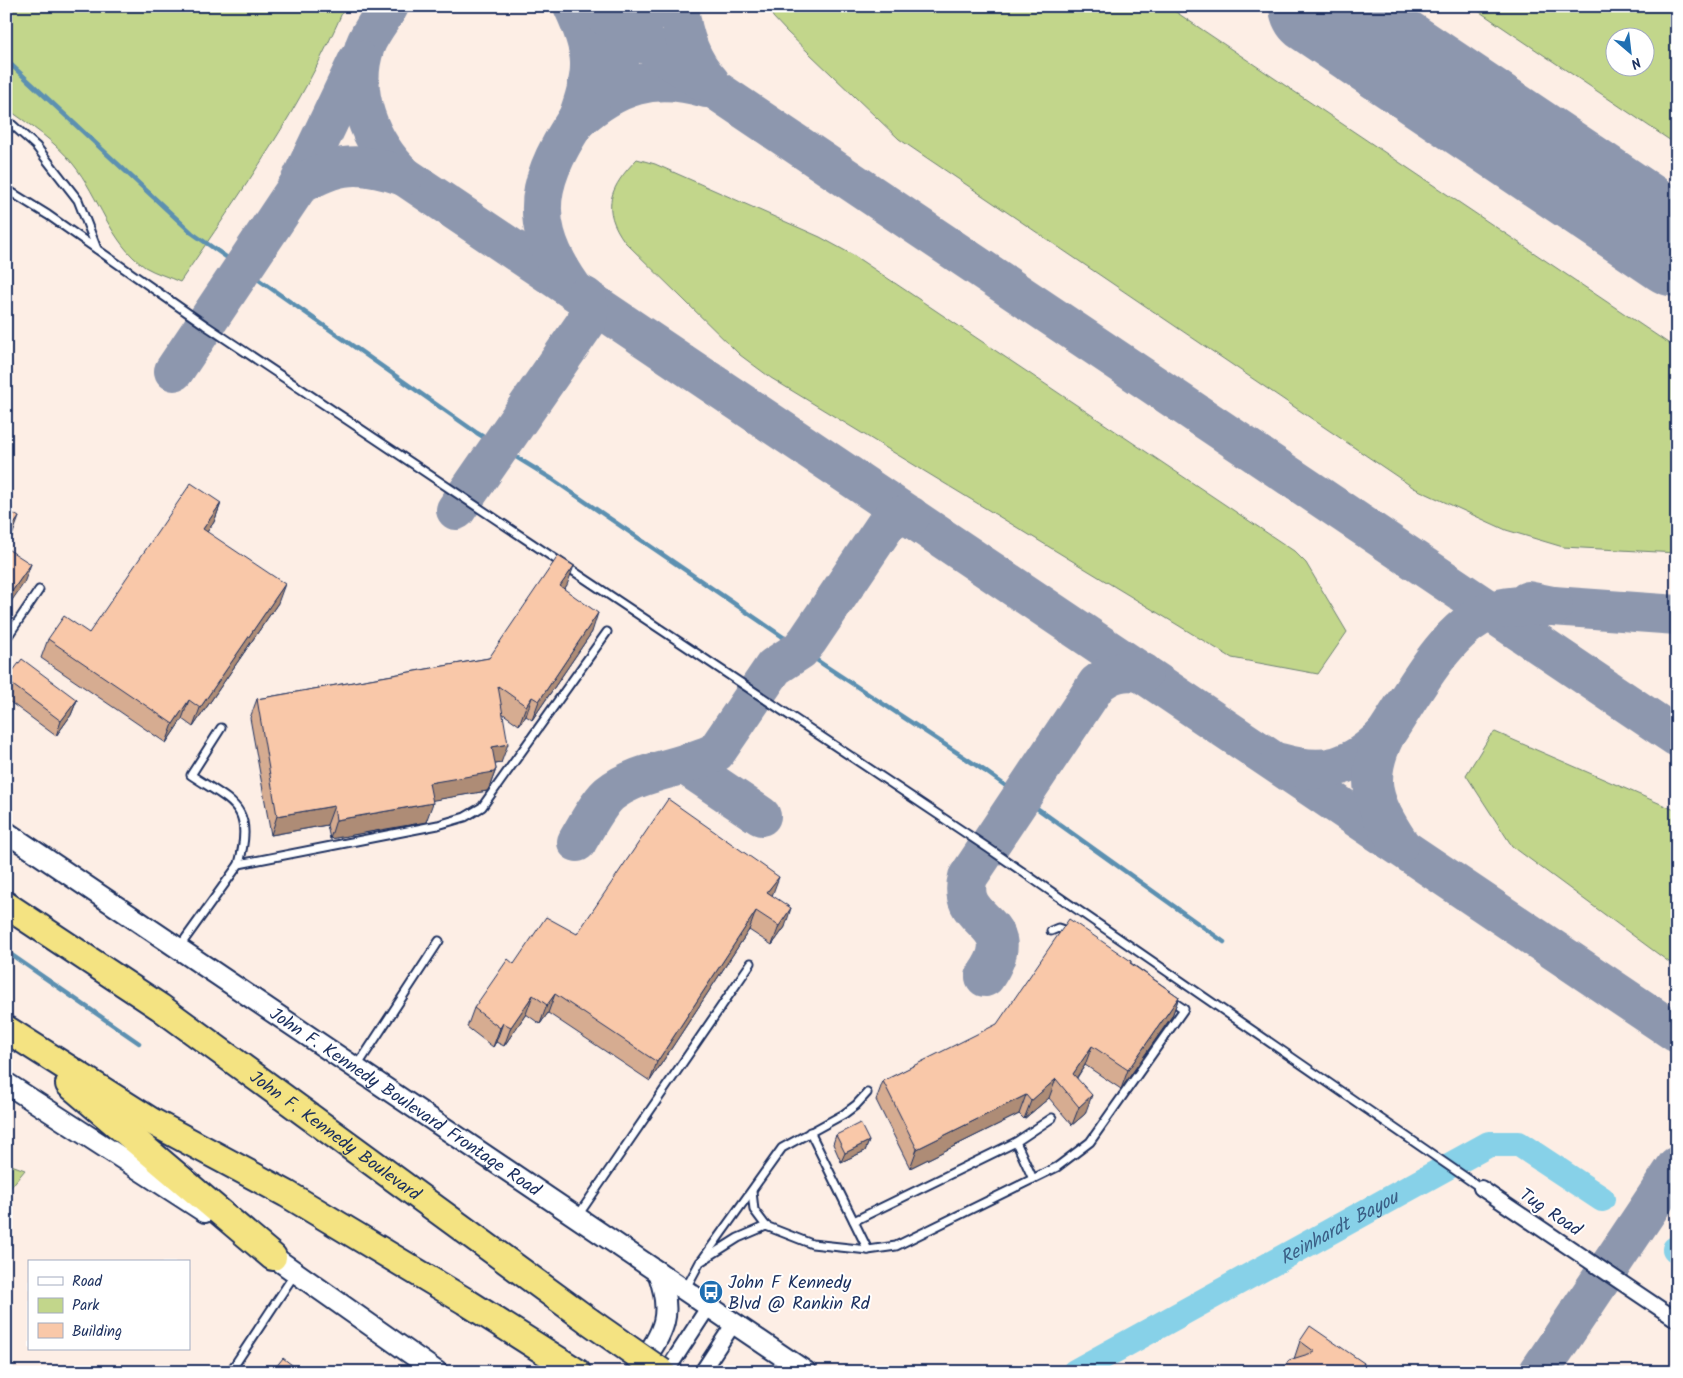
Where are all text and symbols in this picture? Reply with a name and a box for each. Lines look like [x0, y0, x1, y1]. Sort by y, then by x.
north arrow [1606, 28, 1656, 78]
text: N [1626, 51, 1645, 74]
street label: John F. Kennedy Boulevard Frontage Road [266, 1003, 546, 1201]
street label: John F. Kennedy Boulevard [246, 1067, 426, 1205]
street label: Tug Road [1513, 1182, 1588, 1245]
water label: Reinhardt Bayou [1275, 1183, 1406, 1274]
legend [28, 1260, 190, 1350]
place label: John F Kennedy Blvd @ Rankin Rd [728, 1269, 871, 1319]
text: Road [72, 1270, 103, 1294]
bus stop icon: John F Kennedy Blvd @ Rankin Rd [698, 1279, 724, 1305]
text: Park [72, 1294, 100, 1318]
text: Building [72, 1320, 122, 1344]

